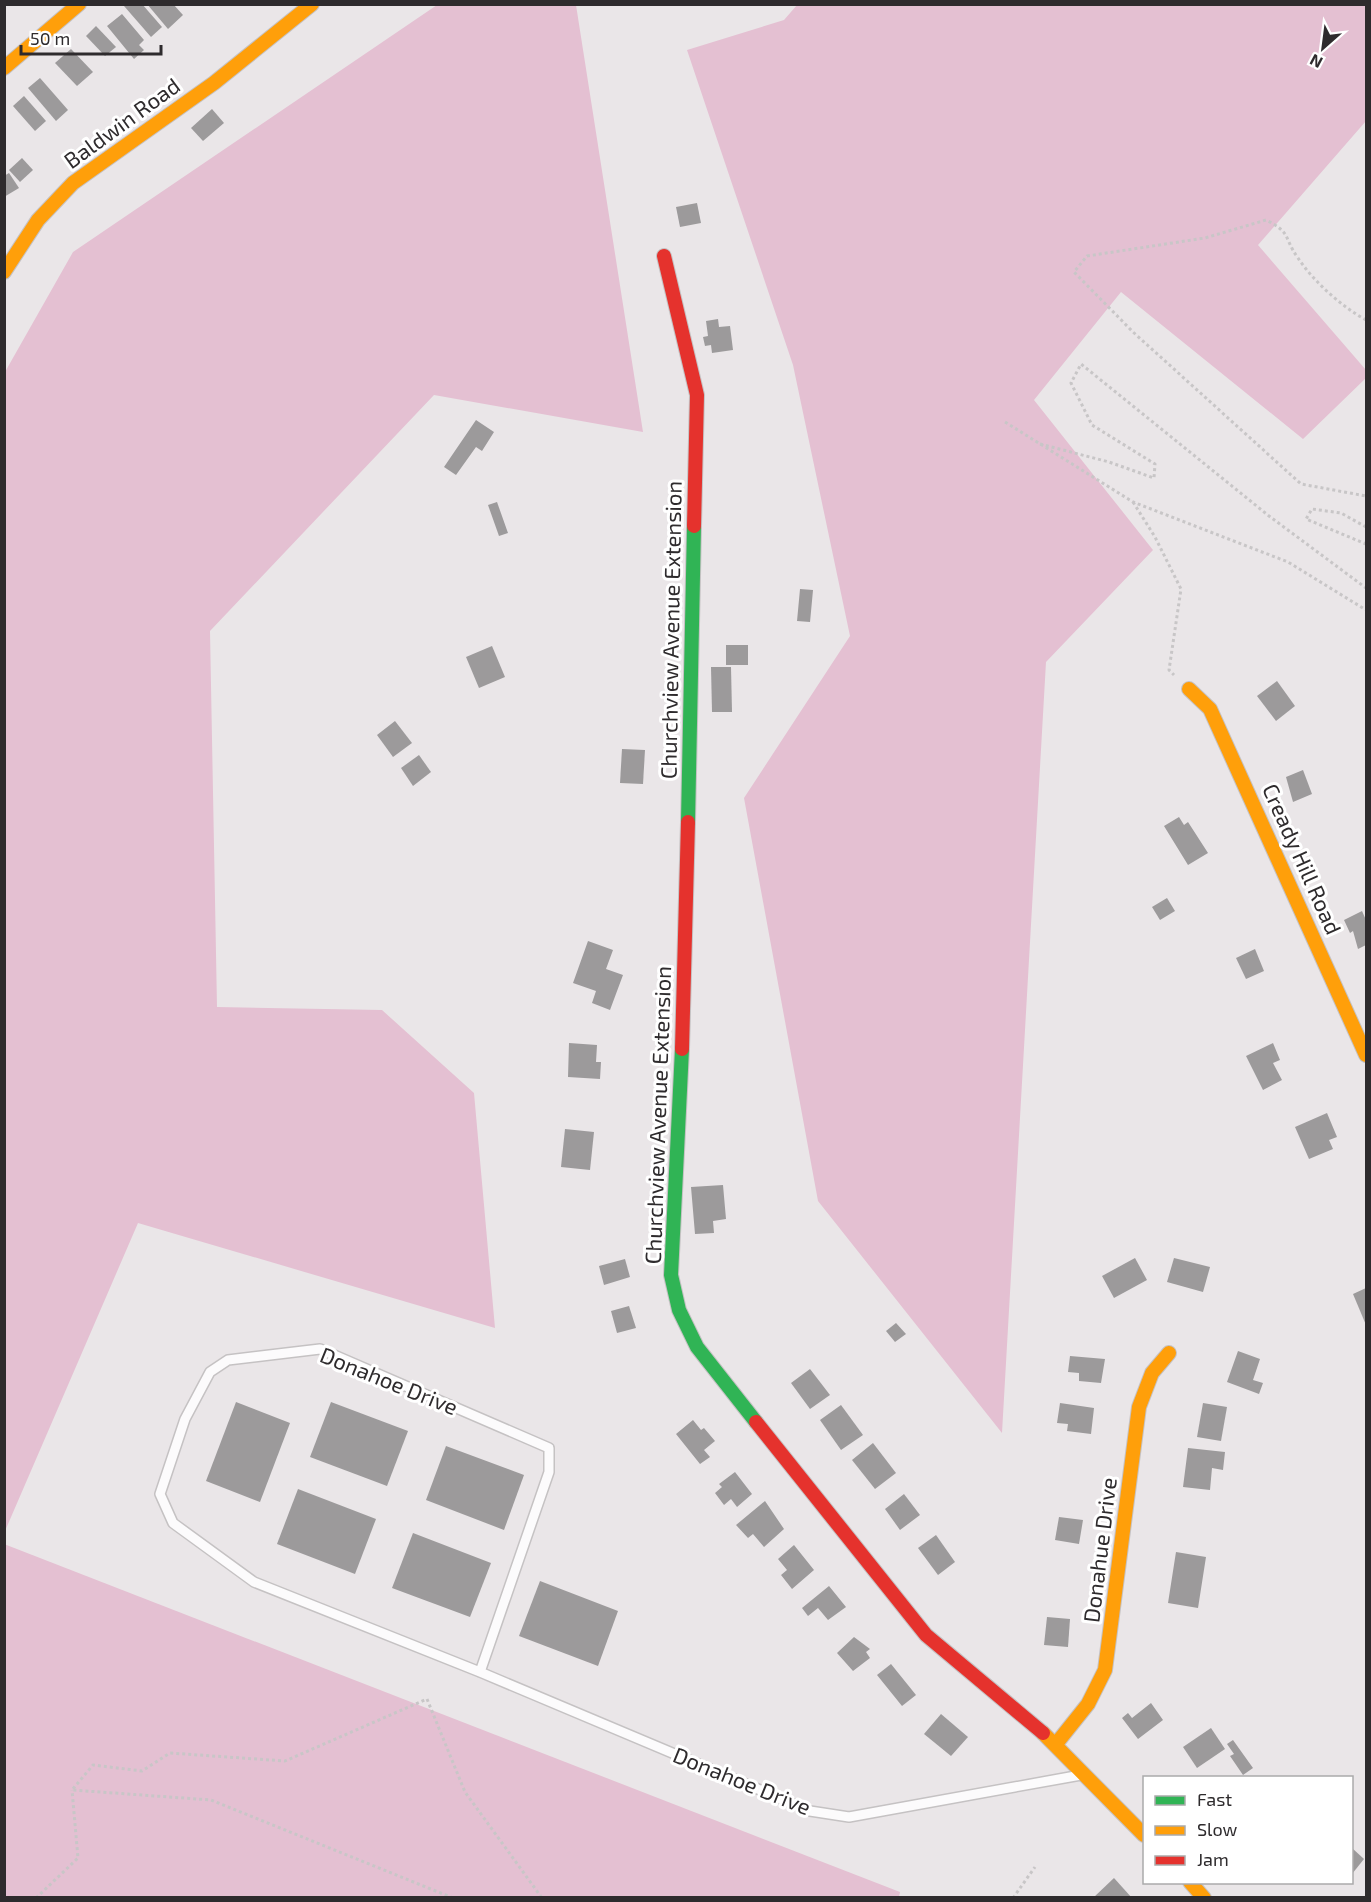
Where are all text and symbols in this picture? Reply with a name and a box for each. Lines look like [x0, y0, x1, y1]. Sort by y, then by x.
scale bar [21, 18, 160, 56]
north arrow [1293, 18, 1353, 78]
text: 50 m [30, 27, 70, 49]
text: N [1306, 51, 1325, 73]
street label: Baldwin Road [58, 71, 184, 173]
street label: Churchview Avenue Extension [654, 481, 686, 779]
street label: Cready Hill Road [1258, 779, 1348, 938]
street label: Churchview Avenue Extension [639, 965, 675, 1265]
street label: Donahoe Drive [317, 1341, 462, 1420]
street label: Donahue Drive [1077, 1476, 1121, 1624]
street label: Donahoe Drive [670, 1741, 815, 1820]
legend [1143, 1776, 1353, 1884]
text: Fast [1197, 1788, 1232, 1810]
text: Slow [1197, 1818, 1238, 1840]
text: Jam [1197, 1848, 1229, 1870]

